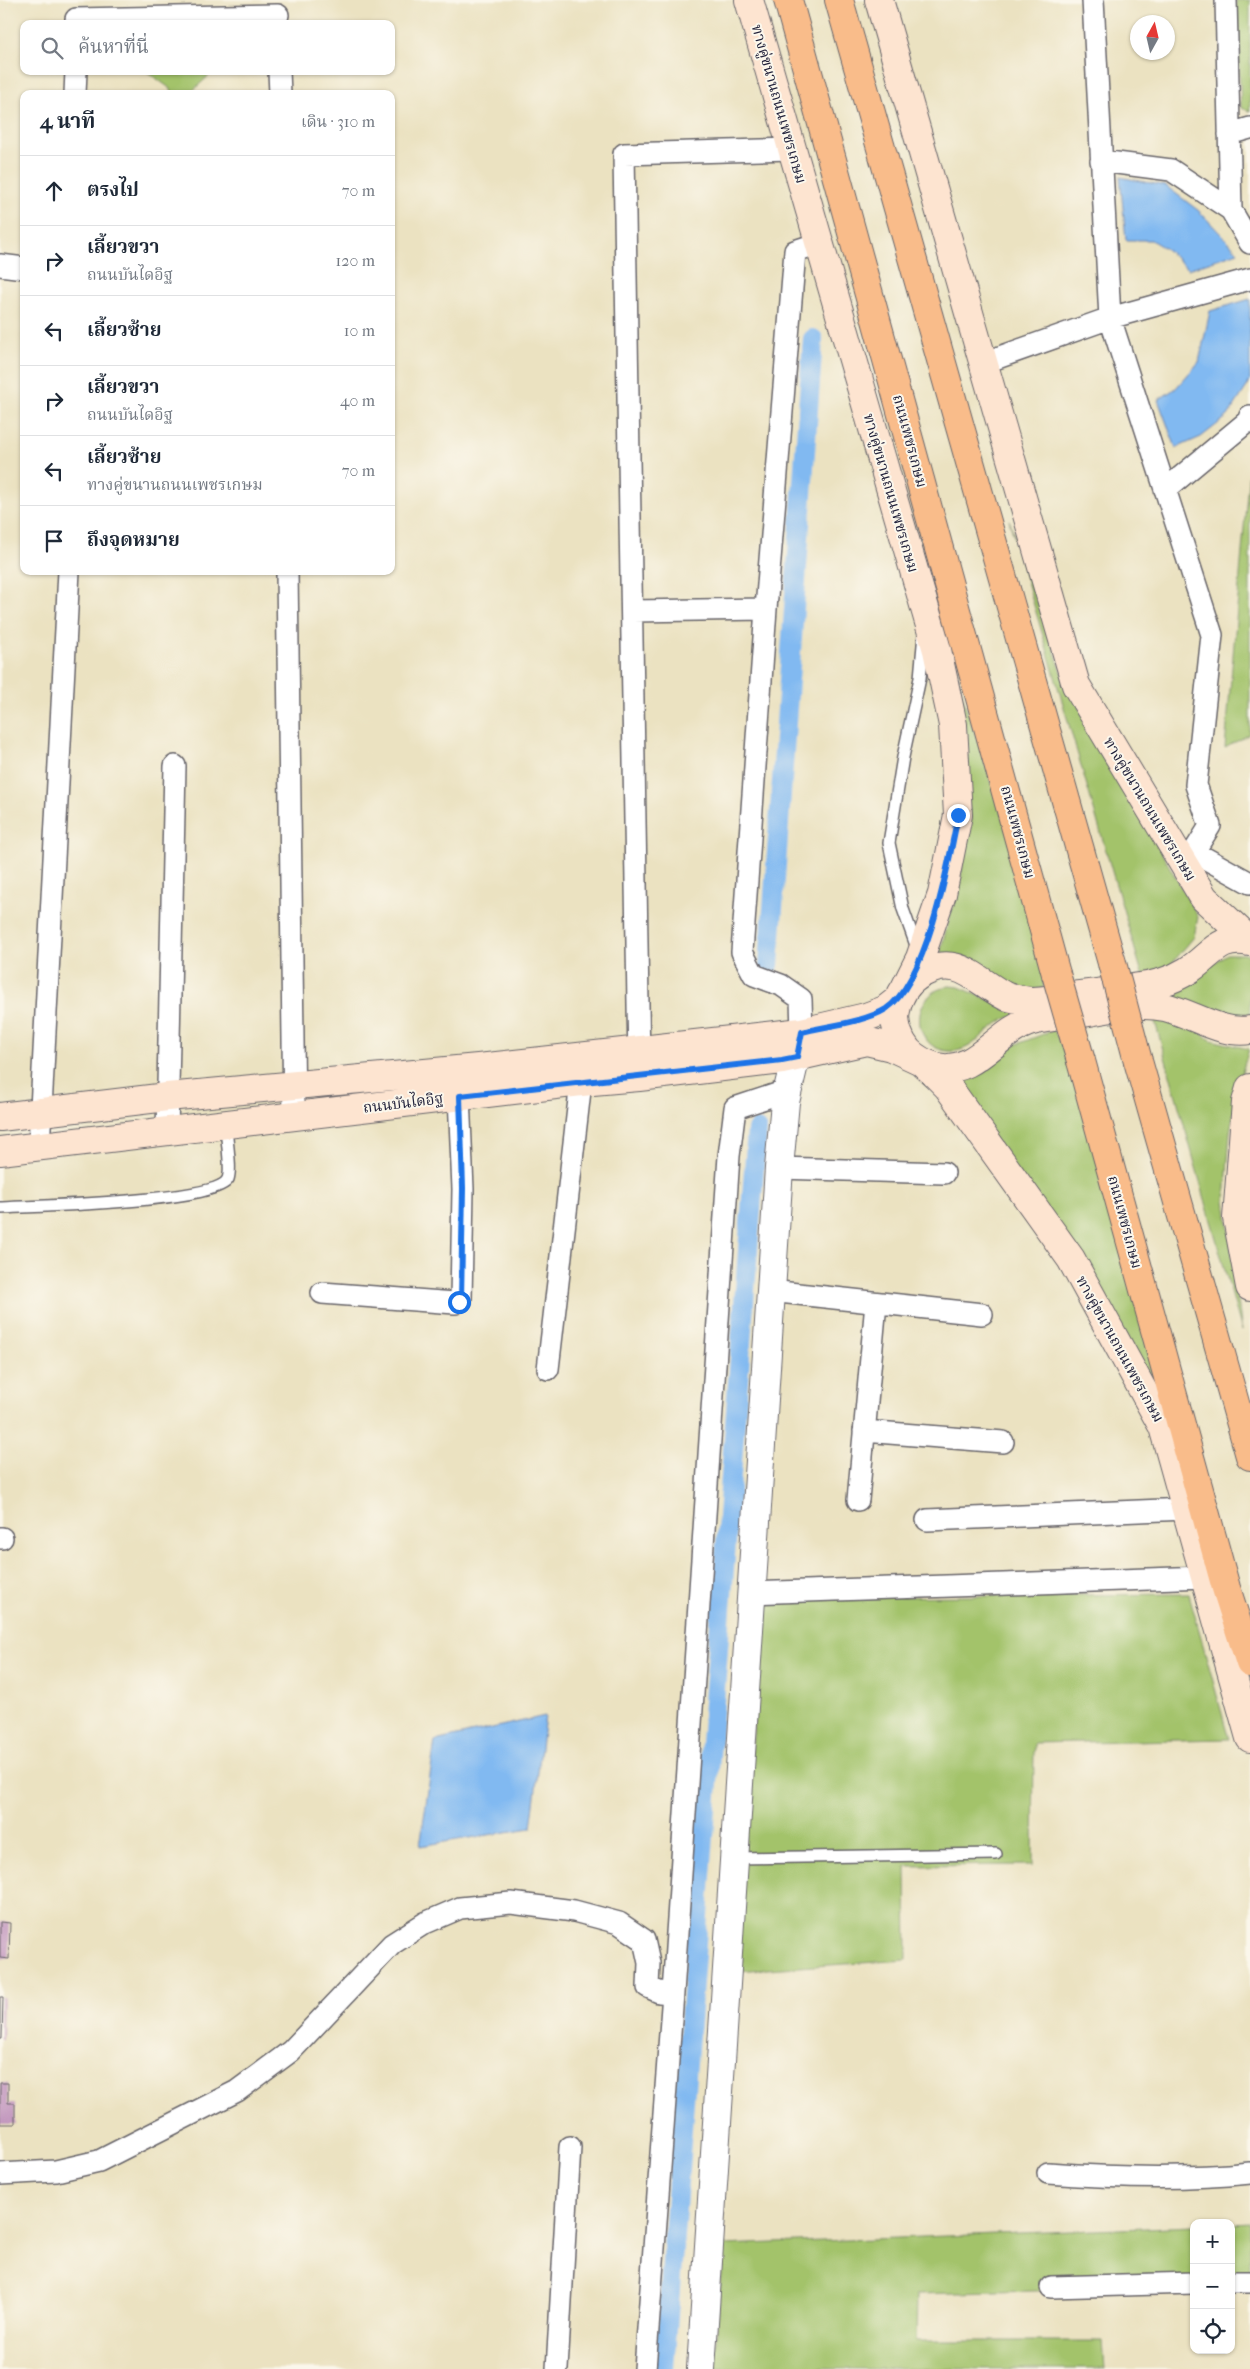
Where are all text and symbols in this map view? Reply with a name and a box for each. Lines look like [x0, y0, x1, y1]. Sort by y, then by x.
north arrow [1130, 15, 1175, 60]
search box [20, 20, 395, 75]
street label: ทางคู่ขนานถนนเพชรเกษม [747, 22, 810, 186]
icon: search [38, 34, 66, 62]
text: ค้นหาที่นี่ [78, 36, 149, 58]
text: 4 นาที [40, 109, 95, 133]
text: เดิน · 310 m [301, 112, 375, 131]
icon: ahead [40, 177, 68, 205]
text: ตรงไป [87, 179, 139, 201]
text: 70 m [342, 181, 375, 200]
text: เลี้ยวขวา [87, 236, 159, 258]
icon: right [40, 247, 68, 275]
text: 120 m [336, 251, 375, 270]
text: ถนนบันไดอิฐ [87, 265, 173, 284]
icon: left [40, 317, 68, 345]
text: เลี้ยวซ้าย [87, 319, 161, 341]
text: 10 m [344, 321, 375, 340]
text: เลี้ยวขวา [87, 376, 159, 398]
icon: right [40, 387, 68, 415]
text: 40 m [340, 391, 375, 410]
street label: ถนนเพชรเกษม [889, 393, 931, 489]
text: ถนนบันไดอิฐ [87, 405, 173, 424]
street label: ทางคู่ขนานถนนเพชรเกษม [859, 411, 922, 575]
text: เลี้ยวซ้าย [87, 446, 161, 468]
icon: left [40, 457, 68, 485]
text: 70 m [342, 461, 375, 480]
text: ทางคู่ขนานถนนเพชรเกษม [87, 475, 263, 494]
icon: arrive [40, 527, 68, 555]
text: ถึงจุดหมาย [87, 529, 180, 551]
street label: ทางคู่ขนานถนนเพชรเกษม [1099, 734, 1200, 885]
street label: ถนนเพชรเกษม [997, 784, 1039, 880]
route end [947, 804, 970, 827]
street label: ถนนบันไดอิฐ [362, 1087, 444, 1117]
street label: ถนนเพชรเกษม [1104, 1174, 1146, 1270]
street label: ทางคู่ขนานถนนเพชรเกษม [1071, 1273, 1168, 1426]
route start [448, 1291, 471, 1314]
map controls [1190, 2219, 1235, 2354]
button: + [1190, 2219, 1235, 2264]
button: − [1190, 2264, 1235, 2309]
button: locate [1190, 2309, 1235, 2354]

